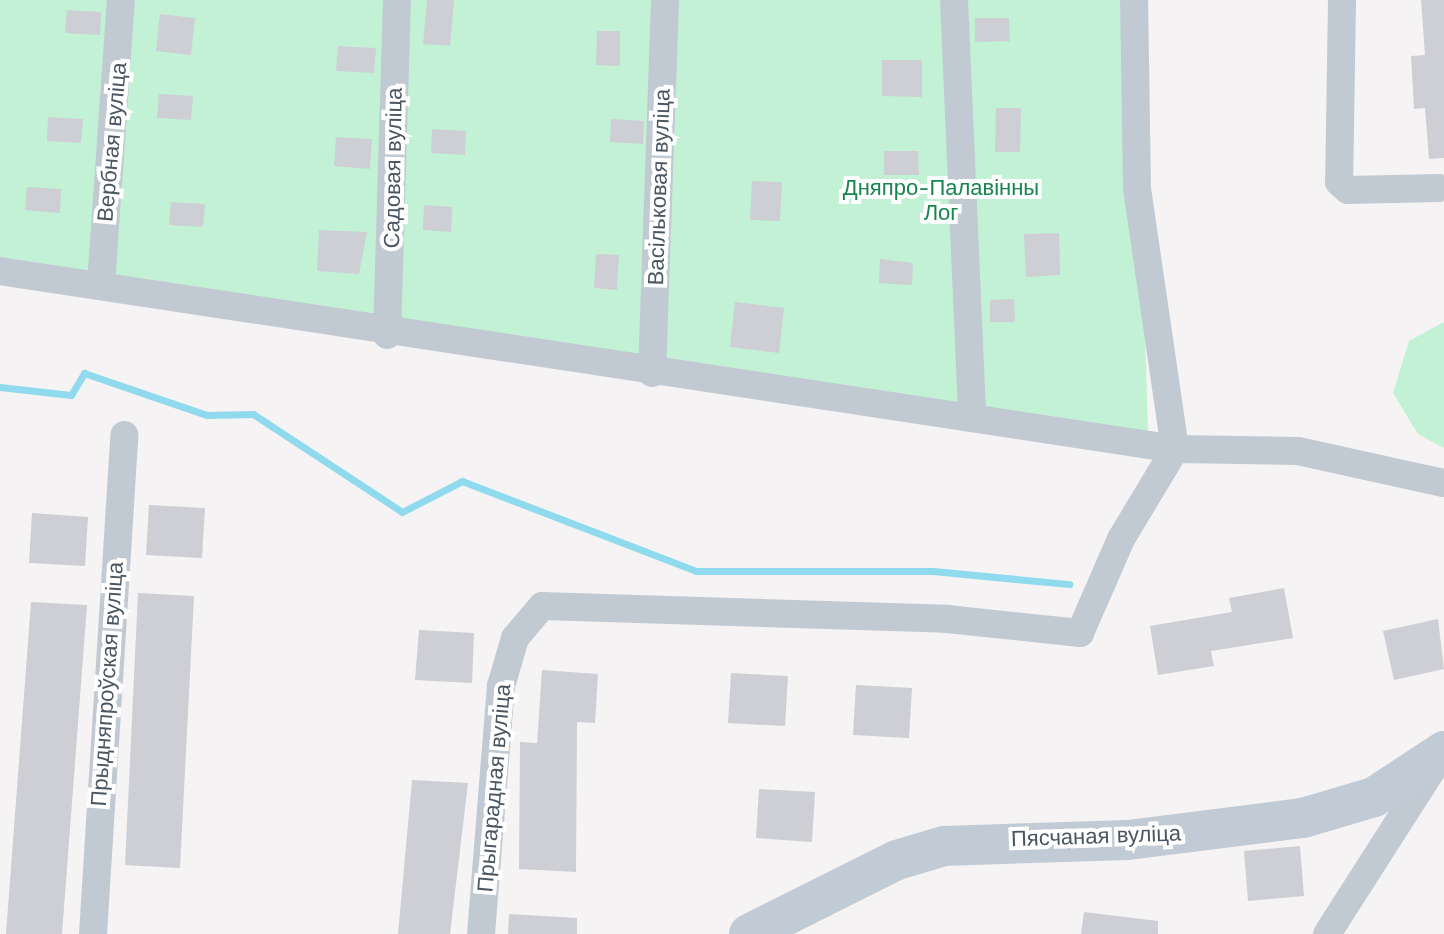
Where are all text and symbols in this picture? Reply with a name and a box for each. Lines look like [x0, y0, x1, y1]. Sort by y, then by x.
street label: Вербная вуліца [92, 61, 132, 223]
street label: Садовая вуліца [378, 87, 408, 249]
street label: Васільковая вуліца [642, 88, 676, 286]
park label: Дняпро-Палавінны Лог [843, 174, 1039, 226]
street label: Прыдняпроўская вуліца [85, 561, 129, 807]
street label: Прыгарадная вуліца [472, 683, 516, 893]
street label: Пясчаная вуліца [1010, 820, 1182, 852]

